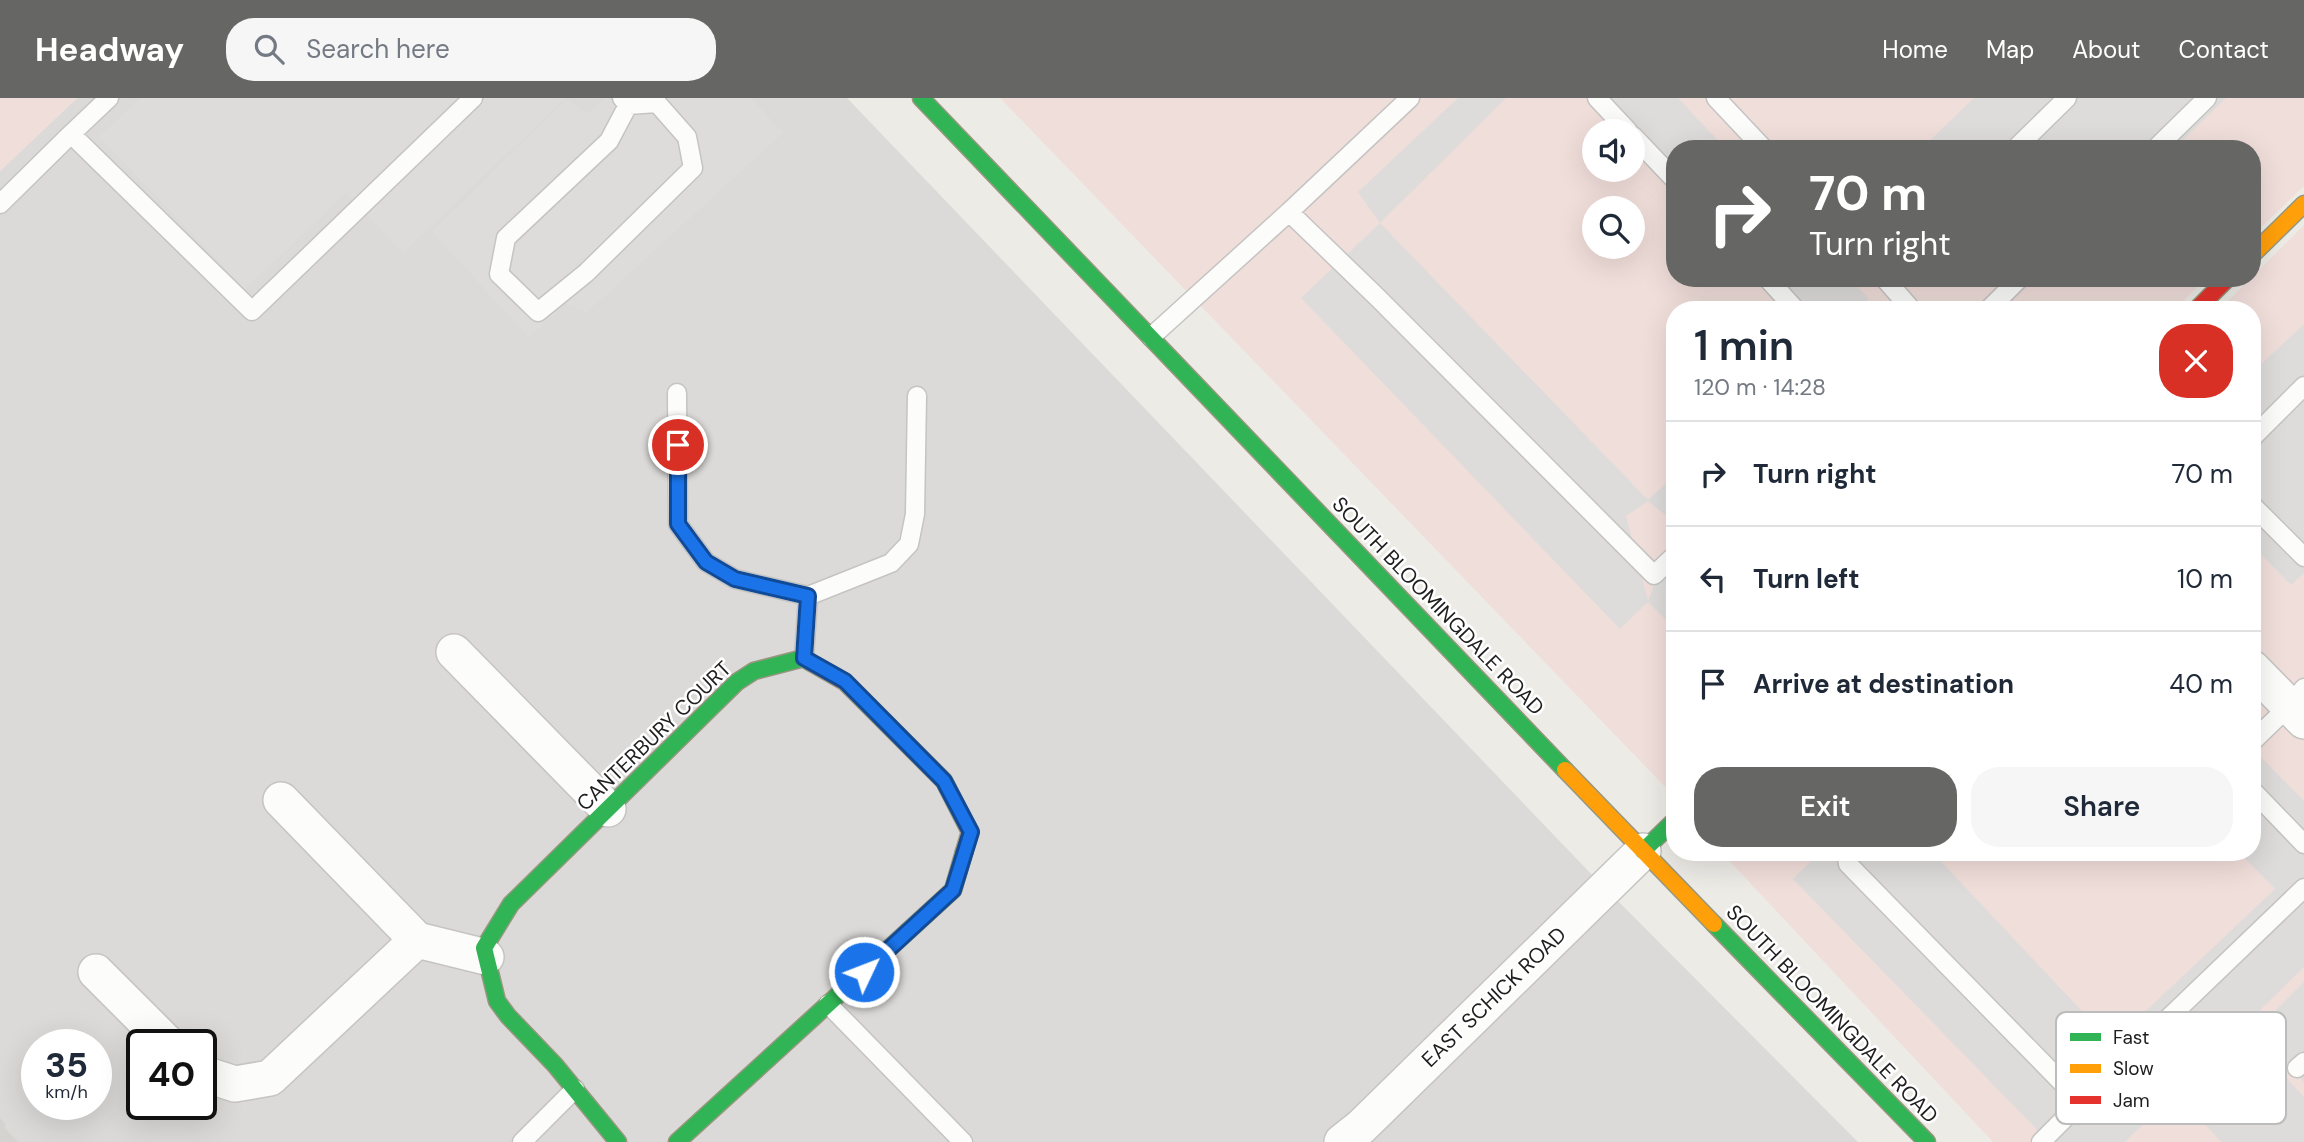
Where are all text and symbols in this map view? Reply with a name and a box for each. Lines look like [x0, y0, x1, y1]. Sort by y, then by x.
search box [226, 18, 716, 81]
text: Headway [35, 28, 184, 71]
icon: search [250, 30, 288, 68]
text: Search here [306, 32, 450, 66]
text: Home [1882, 34, 1948, 65]
text: Map [1986, 34, 2034, 65]
text: About [2072, 34, 2141, 65]
text: Contact [2179, 34, 2269, 65]
map controls [1582, 119, 1645, 259]
button: sound [1582, 119, 1645, 182]
text: 70 m [1809, 161, 1927, 225]
icon: right [1694, 168, 1785, 259]
button: search [1582, 196, 1645, 259]
text: Turn right [1809, 223, 1951, 265]
text: 1 min [1694, 318, 1794, 373]
button: close [2159, 324, 2233, 398]
text: 120 m · 14:28 [1694, 372, 1826, 402]
pin [648, 415, 708, 475]
icon: arrive [659, 426, 697, 464]
icon: right [1694, 455, 1732, 493]
text: Turn right [1753, 457, 1877, 491]
text: 70 m [2172, 457, 2233, 491]
street label: SOUTH BLOOMINGDALE ROAD [1326, 491, 1550, 721]
icon: left [1694, 560, 1732, 598]
text: Turn left [1753, 562, 1860, 596]
text: 10 m [2177, 562, 2233, 596]
street label: CANTERBURY COURT [571, 655, 737, 817]
icon: arrive [1694, 665, 1732, 703]
text: Arrive at destination [1753, 667, 2014, 701]
text: 40 m [2169, 667, 2233, 701]
button: Exit [1694, 767, 1957, 847]
button: Share [1971, 767, 2233, 847]
street label: SOUTH BLOOMINGDALE ROAD [1720, 899, 1944, 1129]
street label: EAST SCHICK ROAD [1416, 921, 1572, 1073]
position arrow [827, 935, 901, 1009]
legend [2056, 1012, 2286, 1124]
text: Fast [2113, 1025, 2149, 1050]
speed limit sign: 40 [126, 1029, 217, 1120]
text: 35 [45, 1042, 88, 1088]
text: Slow [2113, 1056, 2154, 1081]
text: km/h [45, 1080, 88, 1104]
text: Jam [2113, 1088, 2150, 1113]

